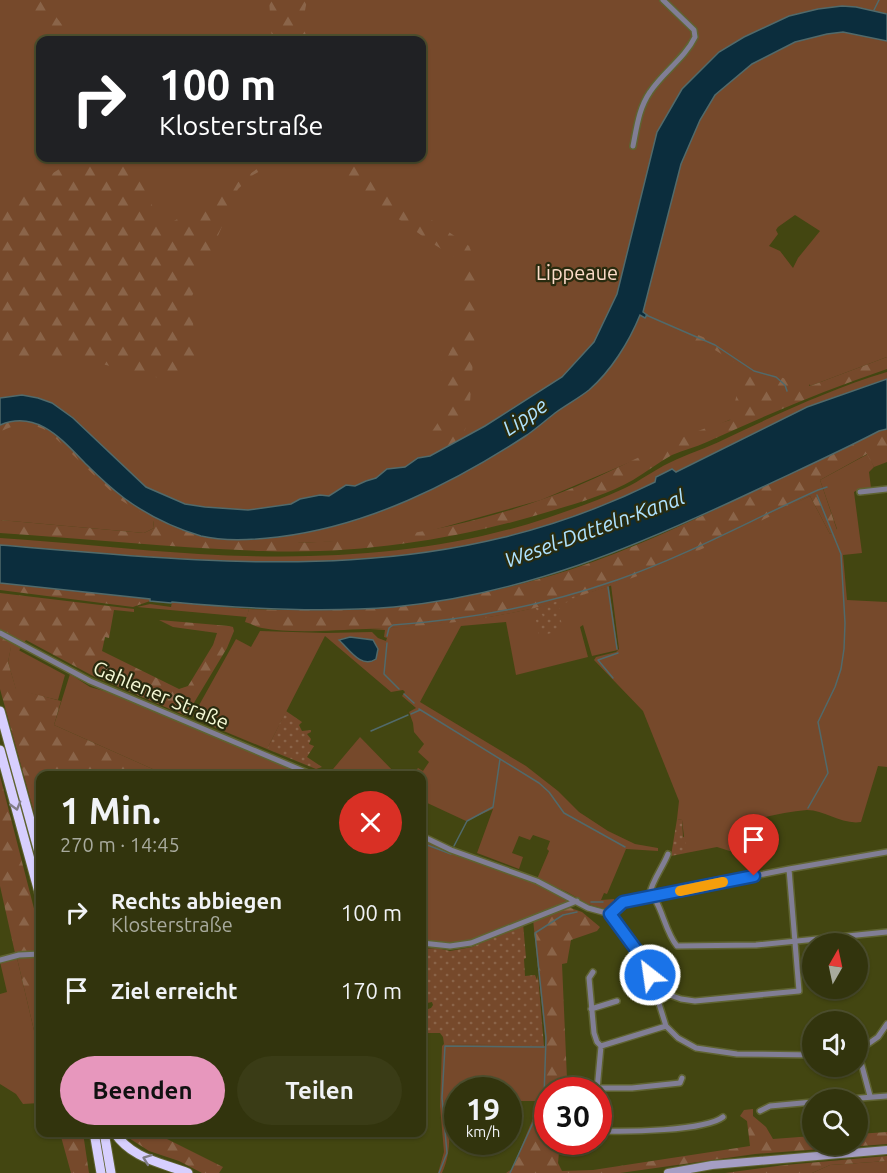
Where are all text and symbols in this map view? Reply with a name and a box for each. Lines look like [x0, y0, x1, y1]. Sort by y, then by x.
icon: right [60, 60, 138, 138]
text: 100 m [159, 61, 276, 108]
text: Klosterstraße [159, 110, 323, 140]
park label: Lippeaue [536, 261, 618, 284]
water label: Lippe [498, 392, 552, 440]
water label: Wesel-Datteln-Kanal [501, 484, 688, 572]
street label: Gahlener Straße [90, 656, 232, 733]
text: 1 Min. [60, 790, 161, 831]
button: close [339, 791, 402, 854]
one-way arrow [9, 800, 21, 811]
pin [728, 814, 779, 876]
icon: arrive [737, 823, 770, 856]
text: 270 m · 14:45 [60, 833, 180, 856]
text: Rechts abbiegen [111, 888, 282, 913]
icon: right [60, 896, 93, 929]
text: 100 m [341, 900, 402, 925]
text: Klosterstraße [111, 913, 233, 936]
north arrow [802, 933, 868, 999]
map controls [802, 933, 868, 1155]
position arrow [618, 943, 682, 1007]
icon: arrive [60, 974, 93, 1007]
text: Ziel erreicht [111, 978, 238, 1003]
text: 170 m [341, 978, 402, 1003]
button: sound [802, 1011, 868, 1077]
button: Beenden [60, 1056, 225, 1125]
button: Teilen [237, 1056, 402, 1125]
speed limit sign: 30 [534, 1077, 612, 1155]
button: search [802, 1089, 868, 1155]
text: 19 [466, 1092, 500, 1126]
text: km/h [466, 1123, 500, 1140]
one-way arrow [142, 1154, 153, 1166]

